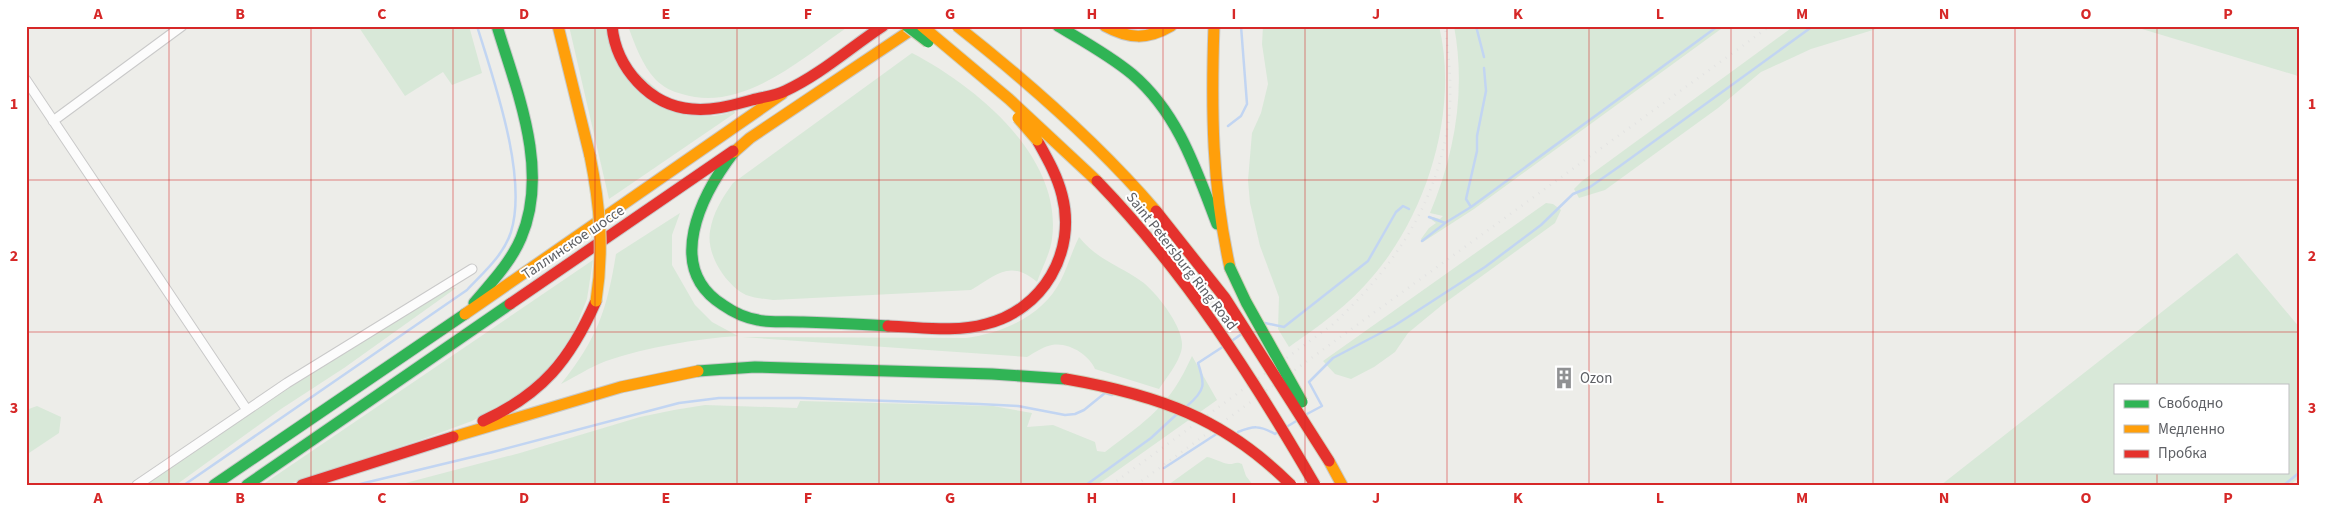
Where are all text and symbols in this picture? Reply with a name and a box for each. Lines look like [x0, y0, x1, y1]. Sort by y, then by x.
text: A [92, 3, 103, 25]
text: B [235, 3, 245, 25]
text: C [377, 3, 387, 25]
text: D [519, 3, 529, 25]
text: E [662, 3, 670, 25]
text: F [804, 3, 812, 25]
text: G [945, 3, 955, 25]
text: H [1087, 3, 1097, 25]
text: I [1232, 3, 1236, 25]
text: J [1372, 3, 1380, 25]
text: K [1513, 3, 1523, 25]
text: L [1656, 3, 1664, 25]
text: M [1796, 3, 1808, 25]
text: N [1939, 3, 1949, 25]
text: O [2081, 3, 2092, 25]
text: P [2223, 3, 2233, 25]
text: 1 [10, 93, 18, 115]
text: 1 [2308, 93, 2316, 115]
street label: Saint Petersburg Ring Road [1121, 188, 1242, 335]
street label: Таллинское шоссе [518, 200, 629, 285]
text: 2 [10, 245, 18, 267]
text: 2 [2308, 245, 2316, 267]
building icon: Ozon [1551, 365, 1577, 391]
place label: Ozon [1580, 368, 1612, 389]
legend [2114, 384, 2288, 474]
text: Свободно [2158, 393, 2223, 414]
text: 3 [10, 397, 18, 419]
text: 3 [2308, 397, 2316, 419]
text: Медленно [2158, 419, 2225, 440]
text: Пробка [2158, 443, 2207, 464]
text: A [92, 487, 103, 509]
text: B [235, 487, 245, 509]
text: C [377, 487, 387, 509]
text: D [519, 487, 529, 509]
text: E [662, 487, 670, 509]
text: F [804, 487, 812, 509]
text: G [945, 487, 955, 509]
text: H [1087, 487, 1097, 509]
text: I [1232, 487, 1236, 509]
text: J [1372, 487, 1380, 509]
text: K [1513, 487, 1523, 509]
text: L [1656, 487, 1664, 509]
text: M [1796, 487, 1808, 509]
text: N [1939, 487, 1949, 509]
text: O [2081, 487, 2092, 509]
text: P [2223, 487, 2233, 509]

